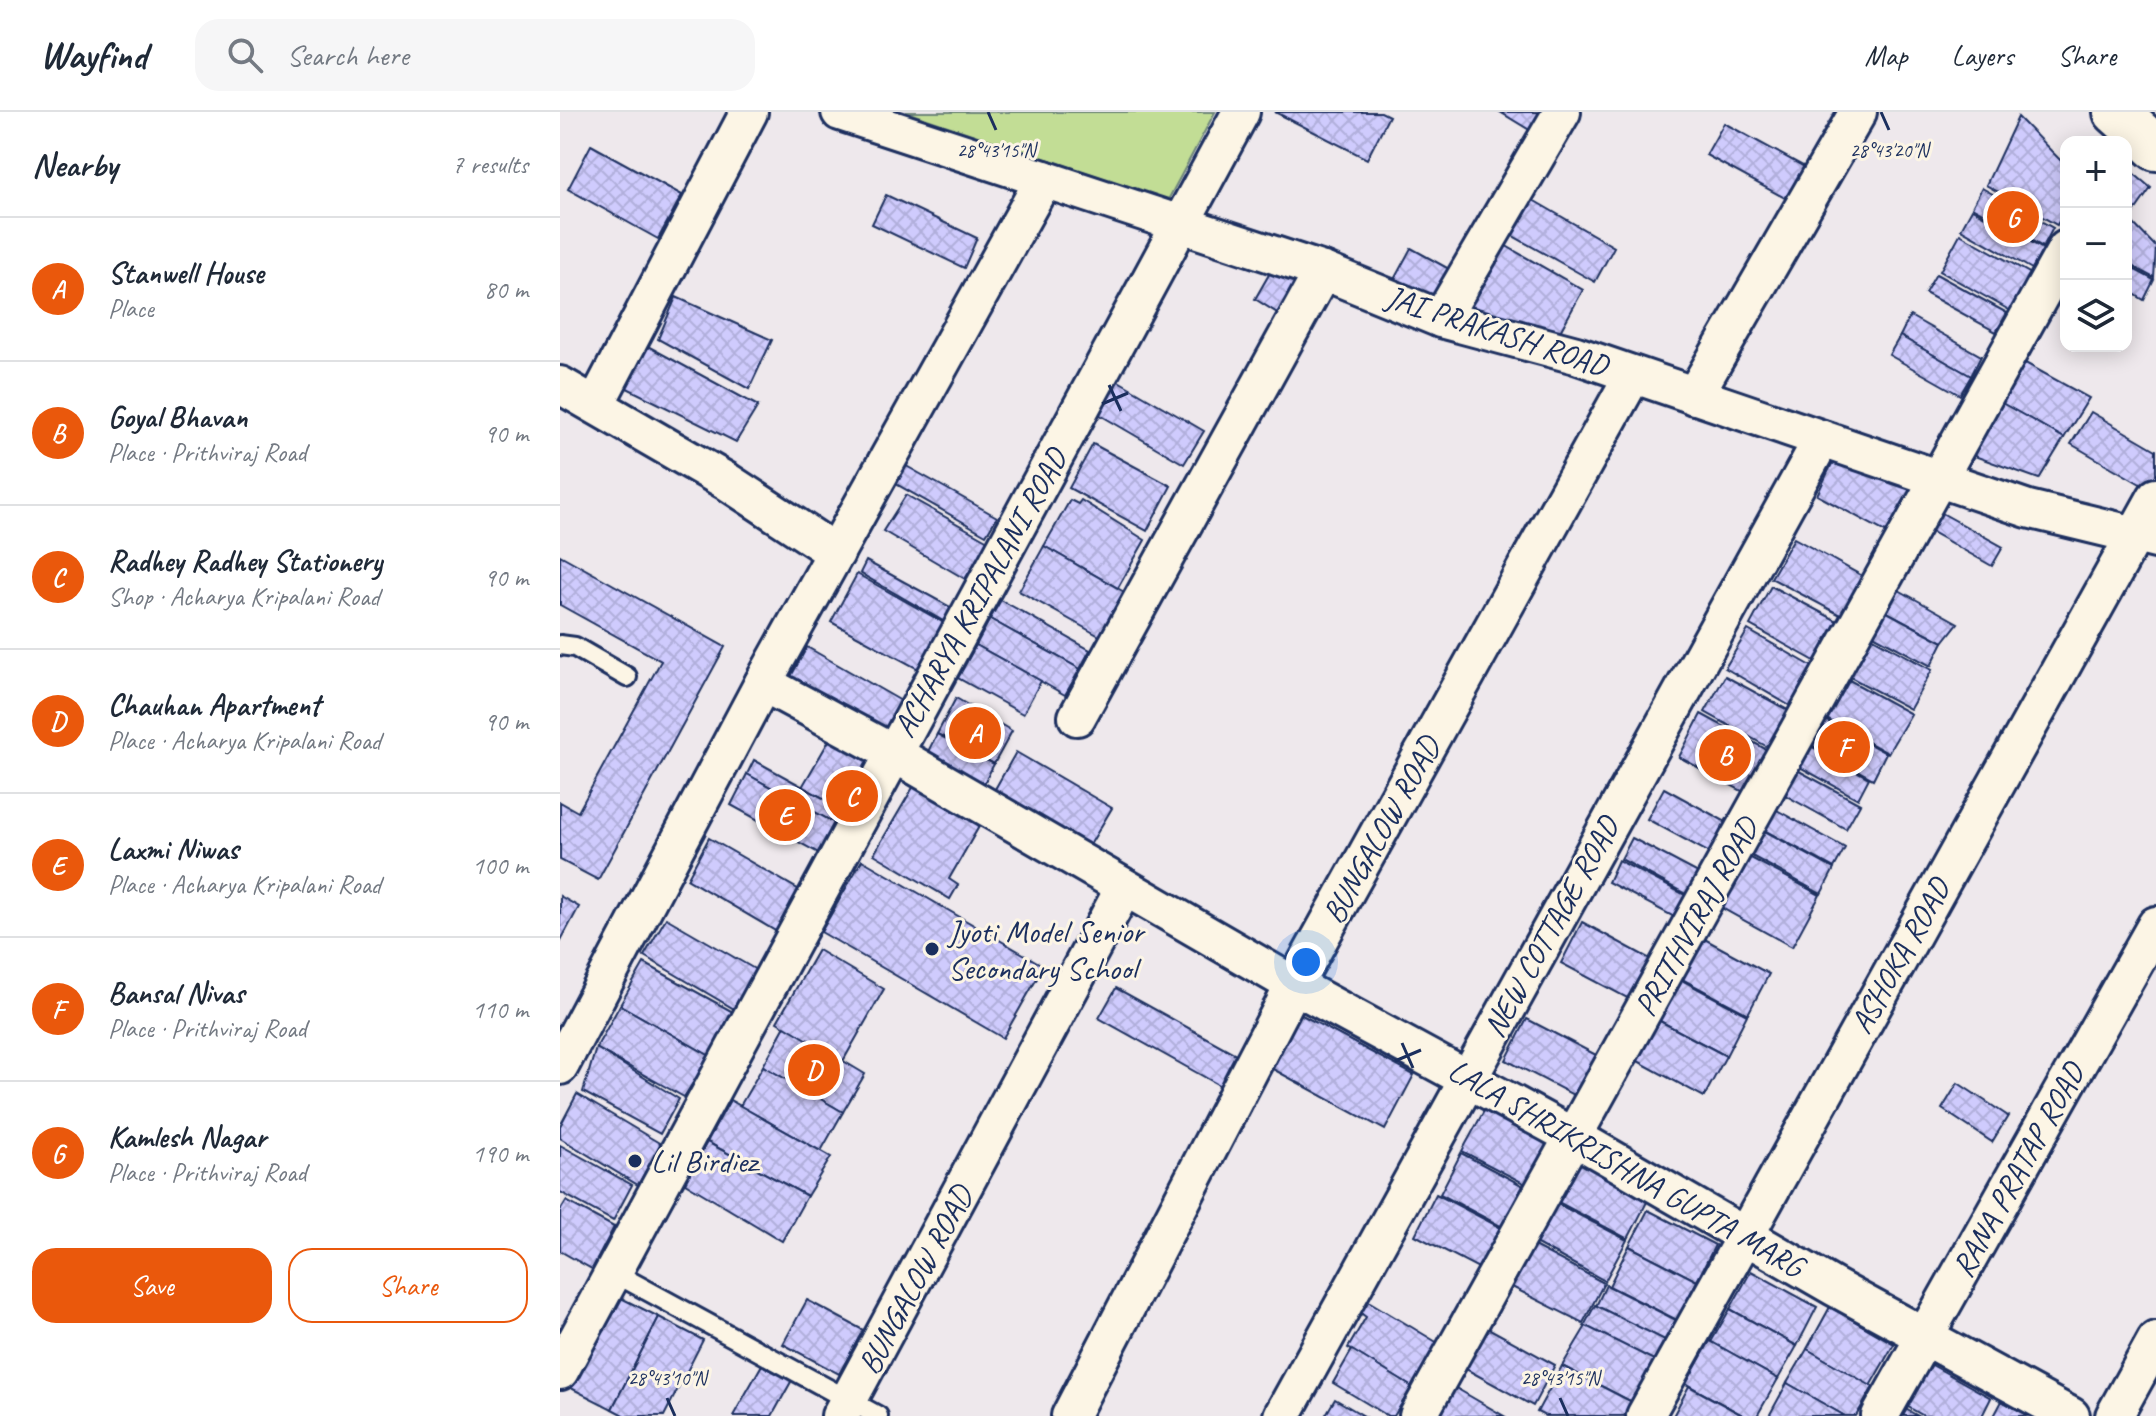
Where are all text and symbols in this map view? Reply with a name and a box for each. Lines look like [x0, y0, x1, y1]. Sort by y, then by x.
search box [195, 19, 755, 91]
text: Wayfind [40, 32, 147, 79]
icon: search [223, 33, 267, 77]
text: Search here [287, 36, 409, 74]
text: Map [1865, 38, 1908, 73]
text: Layers [1952, 38, 2013, 73]
text: Share [2057, 38, 2116, 73]
map controls [2060, 136, 2132, 352]
button: + [2060, 136, 2132, 208]
text: 28°43'15"N [957, 138, 1038, 163]
text: 28°43'20"N [1850, 138, 1931, 163]
text: Nearby [32, 143, 118, 186]
text: 7 results [452, 148, 528, 181]
pin: G [1987, 187, 2039, 247]
button: − [2060, 208, 2132, 280]
text: Stanwell House [108, 254, 264, 292]
text: A [51, 273, 65, 306]
text: 80 m [484, 273, 528, 306]
street label: JAI PRAKASH ROAD [1379, 275, 1615, 387]
button: layers [2060, 280, 2132, 352]
text: Place [108, 292, 154, 325]
text: Goyal Bhavan [108, 398, 247, 436]
text: B [51, 417, 65, 450]
text: 90 m [484, 417, 528, 450]
text: Place · Prithviraj Road [108, 436, 307, 469]
street label: ACHARYA KRIPALANI ROAD [884, 441, 1076, 745]
text: Radhey Radhey Stationery [108, 542, 382, 580]
text: C [52, 561, 64, 594]
text: 90 m [484, 561, 528, 594]
text: Shop · Acharya Kripalani Road [108, 580, 380, 613]
text: Chauhan Apartment [108, 686, 320, 724]
pin: A [949, 703, 1001, 763]
text: D [50, 705, 66, 738]
text: 90 m [484, 705, 528, 738]
pin: F [1818, 717, 1870, 777]
text: Place · Acharya Kripalani Road [108, 724, 381, 757]
pin: B [1699, 725, 1751, 785]
street label: BUNGALOW ROAD [1313, 727, 1450, 931]
pin: C [826, 766, 878, 826]
pin: E [759, 785, 811, 845]
street label: NEW COTTAGE ROAD [1474, 807, 1630, 1044]
street label: PRITHVIRAJ ROAD [1625, 809, 1769, 1023]
text: Laxmi Niwas [108, 830, 238, 868]
text: E [51, 849, 65, 882]
text: 100 m [472, 849, 528, 882]
text: Place · Acharya Kripalani Road [108, 868, 381, 901]
street label: ASHOKA ROAD [1841, 869, 1961, 1041]
place label: Jyoti Model Senior Secondary School [946, 911, 1146, 989]
marker: Jyoti Model Senior Secondary School [923, 940, 941, 958]
your location [1286, 942, 1326, 982]
text: Bansal Nivas [108, 974, 244, 1012]
text: F [52, 993, 64, 1026]
text: 110 m [472, 993, 528, 1026]
text: Place · Prithviraj Road [108, 1012, 307, 1045]
pin: D [788, 1040, 840, 1100]
street label: LALA SHRIKRISHNA GUPTA MARG [1441, 1049, 1814, 1288]
street label: RANA PRATAP ROAD [1942, 1054, 2095, 1284]
text: Kamlesh Nagar [108, 1118, 266, 1156]
text: G [52, 1137, 64, 1170]
text: 190 m [472, 1137, 528, 1170]
place label: Lil Birdiez [651, 1141, 761, 1182]
marker: Lil Birdiez [626, 1152, 644, 1170]
text: Place · Prithviraj Road [108, 1156, 307, 1189]
street label: BUNGALOW ROAD [848, 1177, 983, 1381]
button: Save [32, 1248, 272, 1323]
button: Share [288, 1248, 528, 1323]
text: 28°43'10"N [628, 1366, 709, 1391]
text: 28°43'15"N [1521, 1366, 1602, 1391]

